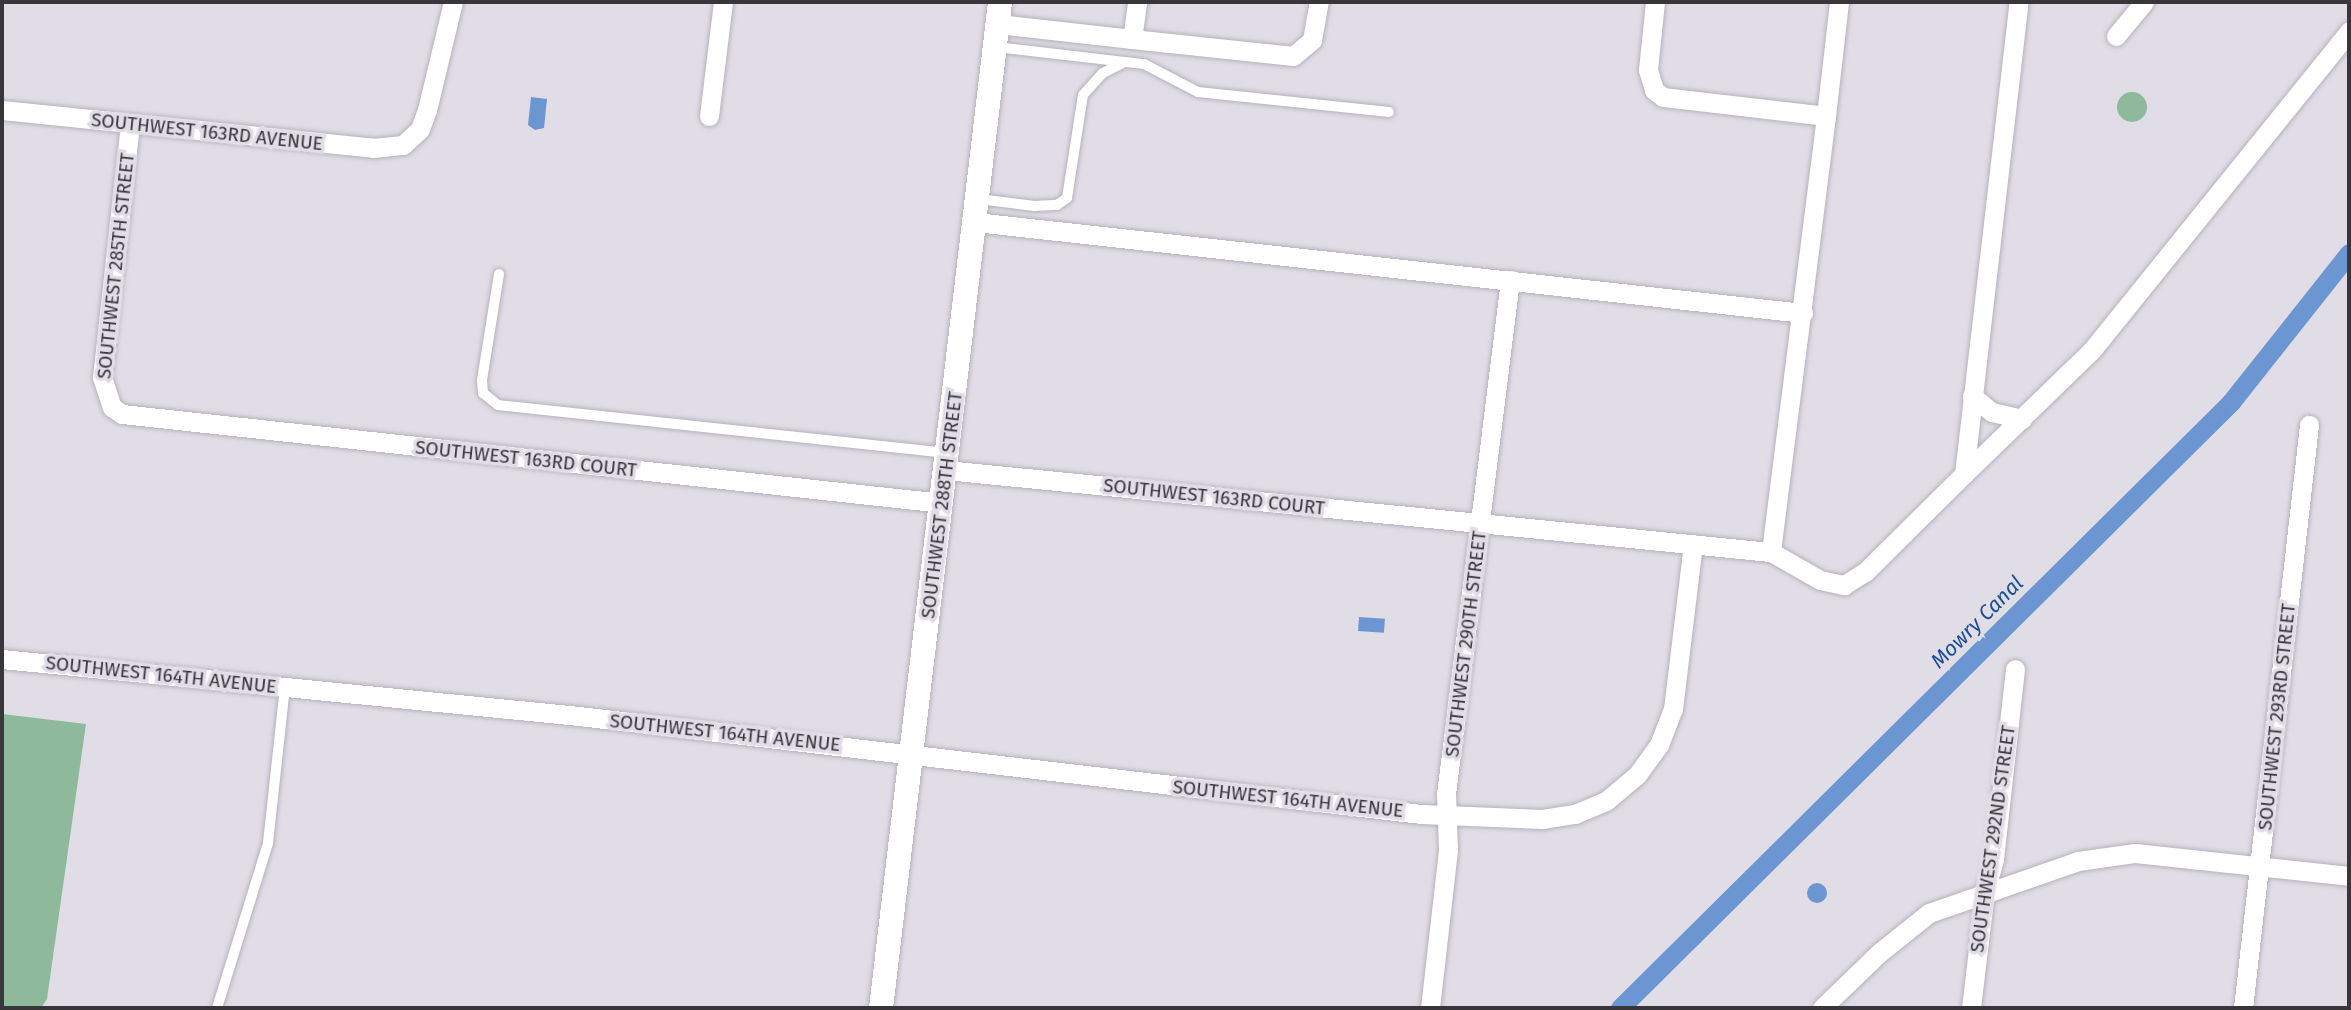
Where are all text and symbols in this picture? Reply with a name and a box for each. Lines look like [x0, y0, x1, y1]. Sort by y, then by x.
street label: SOUTHWEST 163RD AVENUE [90, 108, 324, 156]
street label: SOUTHWEST 285TH STREET [93, 152, 139, 380]
street label: SOUTHWEST 288TH STREET [917, 390, 967, 620]
street label: SOUTHWEST 163RD COURT [414, 436, 638, 482]
street label: SOUTHWEST 163RD COURT [1102, 474, 1326, 520]
street label: SOUTHWEST 290TH STREET [1441, 530, 1491, 758]
water label: Mowry Canal [1926, 571, 2028, 673]
street label: SOUTHWEST 293RD STREET [2254, 603, 2300, 831]
street label: SOUTHWEST 164TH AVENUE [45, 652, 277, 698]
street label: SOUTHWEST 164TH AVENUE [609, 710, 841, 756]
street label: SOUTHWEST 292ND STREET [1966, 724, 2020, 954]
street label: SOUTHWEST 164TH AVENUE [1172, 776, 1404, 822]

